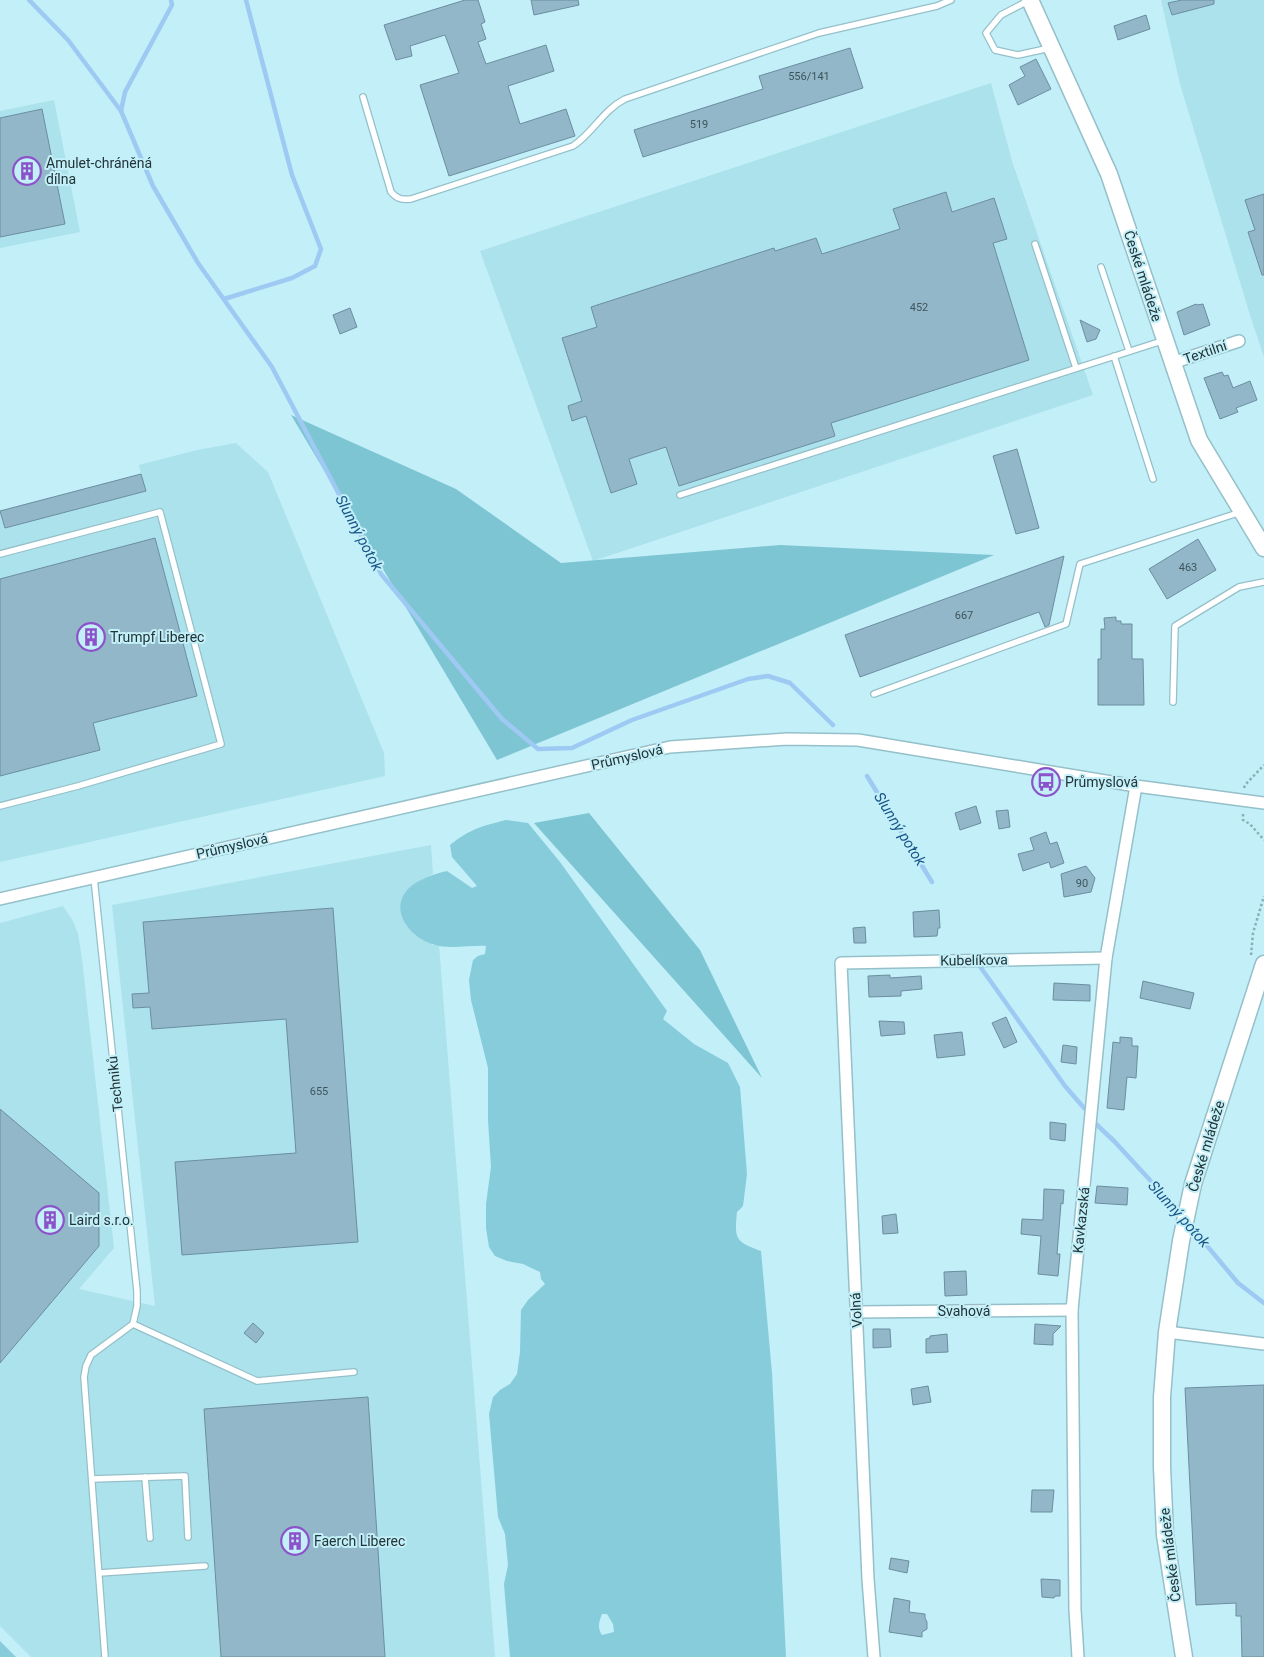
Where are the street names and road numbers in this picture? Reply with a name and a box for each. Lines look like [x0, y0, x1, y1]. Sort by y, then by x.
street label: České mládeže [1121, 228, 1166, 323]
street label: Textilní [1181, 337, 1229, 367]
street label: Průmyslová [590, 741, 664, 773]
street label: Průmyslová [195, 830, 269, 862]
street label: Kubelíkova [940, 951, 1008, 969]
street label: Techniků [104, 1055, 126, 1113]
street label: České mládeže [1184, 1098, 1227, 1194]
street label: Kavkazská [1070, 1186, 1092, 1254]
street label: Volná [847, 1292, 865, 1328]
street label: Svahová [938, 1303, 990, 1319]
street label: České mládeže [1155, 1507, 1184, 1603]

